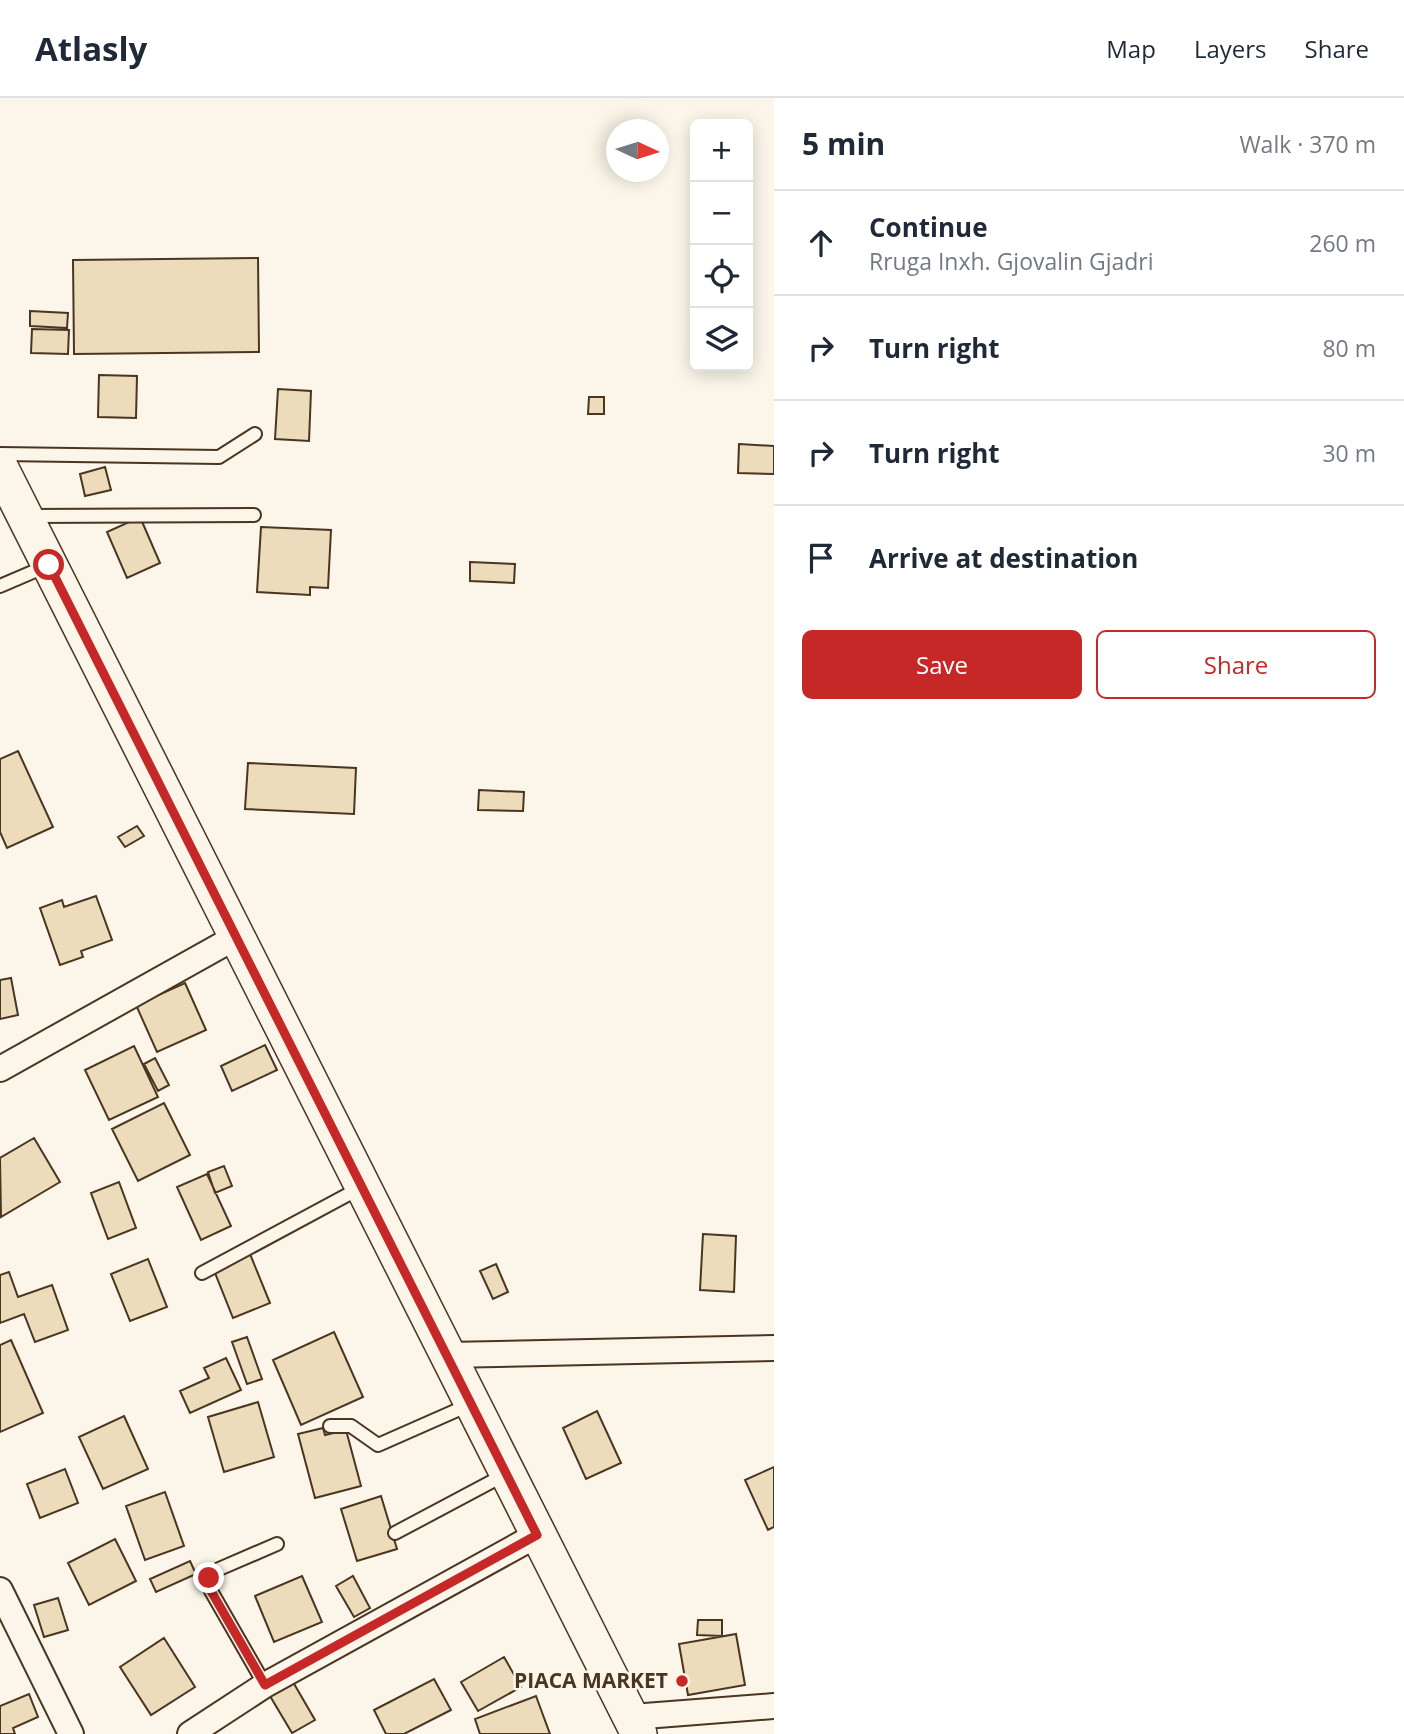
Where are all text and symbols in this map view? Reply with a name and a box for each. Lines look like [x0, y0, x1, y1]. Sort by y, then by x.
text: Atlasly [35, 26, 147, 71]
text: Map [1106, 32, 1156, 65]
text: Layers [1194, 32, 1267, 65]
text: Share [1305, 32, 1369, 65]
north arrow [606, 119, 669, 182]
map controls [690, 119, 753, 371]
button: + [690, 119, 753, 182]
text: 5 min [802, 123, 885, 164]
text: Walk · 370 m [1239, 128, 1376, 160]
button: − [690, 182, 753, 245]
text: Continue [869, 209, 988, 245]
icon: ahead [802, 224, 840, 262]
text: 260 m [1309, 227, 1376, 259]
button: locate [690, 245, 753, 308]
text: Rruga Inxh. Gjovalin Gjadri [869, 245, 1154, 277]
button: layers [690, 308, 753, 371]
icon: right [802, 329, 840, 367]
text: Turn right [869, 330, 1000, 366]
text: 80 m [1322, 332, 1376, 364]
icon: right [802, 434, 840, 472]
text: Turn right [869, 435, 1000, 471]
text: 30 m [1322, 437, 1376, 469]
icon: arrive [802, 539, 840, 577]
text: Arrive at destination [869, 540, 1138, 576]
route start [33, 549, 64, 580]
button: Save [802, 630, 1082, 699]
button: Share [1096, 630, 1376, 699]
route end [193, 1562, 224, 1593]
place label: PIACA MARKET [514, 1666, 668, 1694]
marker: PIACA MARKET [674, 1673, 690, 1689]

